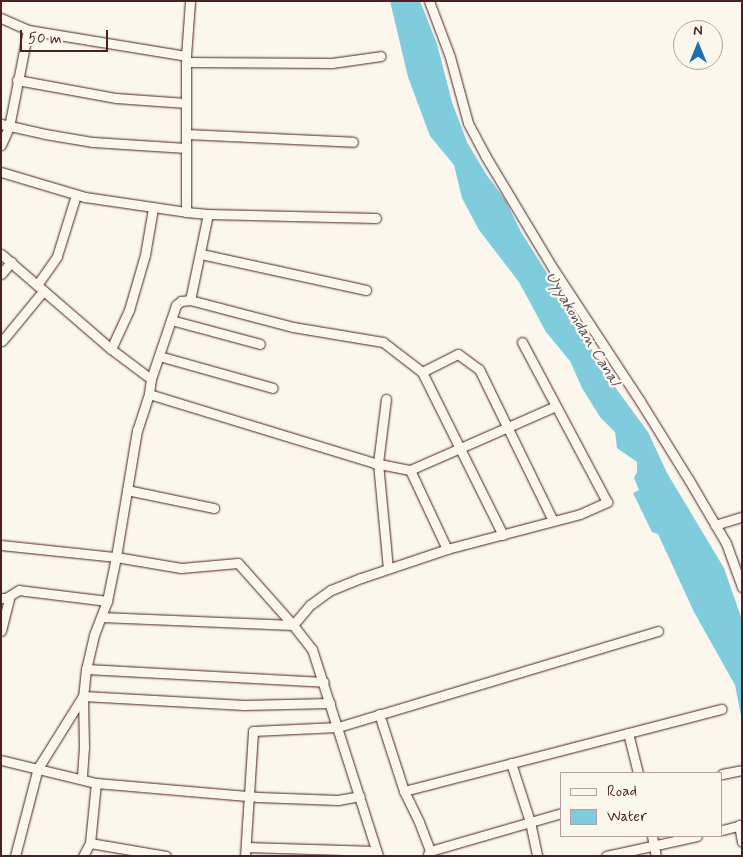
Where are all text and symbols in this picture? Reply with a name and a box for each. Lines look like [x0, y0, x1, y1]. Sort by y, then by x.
scale bar [22, 20, 110, 52]
north arrow [673, 20, 723, 70]
text: N [693, 22, 703, 40]
text: 50 m [28, 29, 62, 49]
water label: Uyyakondan Canal [541, 269, 623, 389]
legend [560, 772, 723, 837]
text: Road [607, 782, 637, 802]
text: Water [607, 807, 647, 827]

